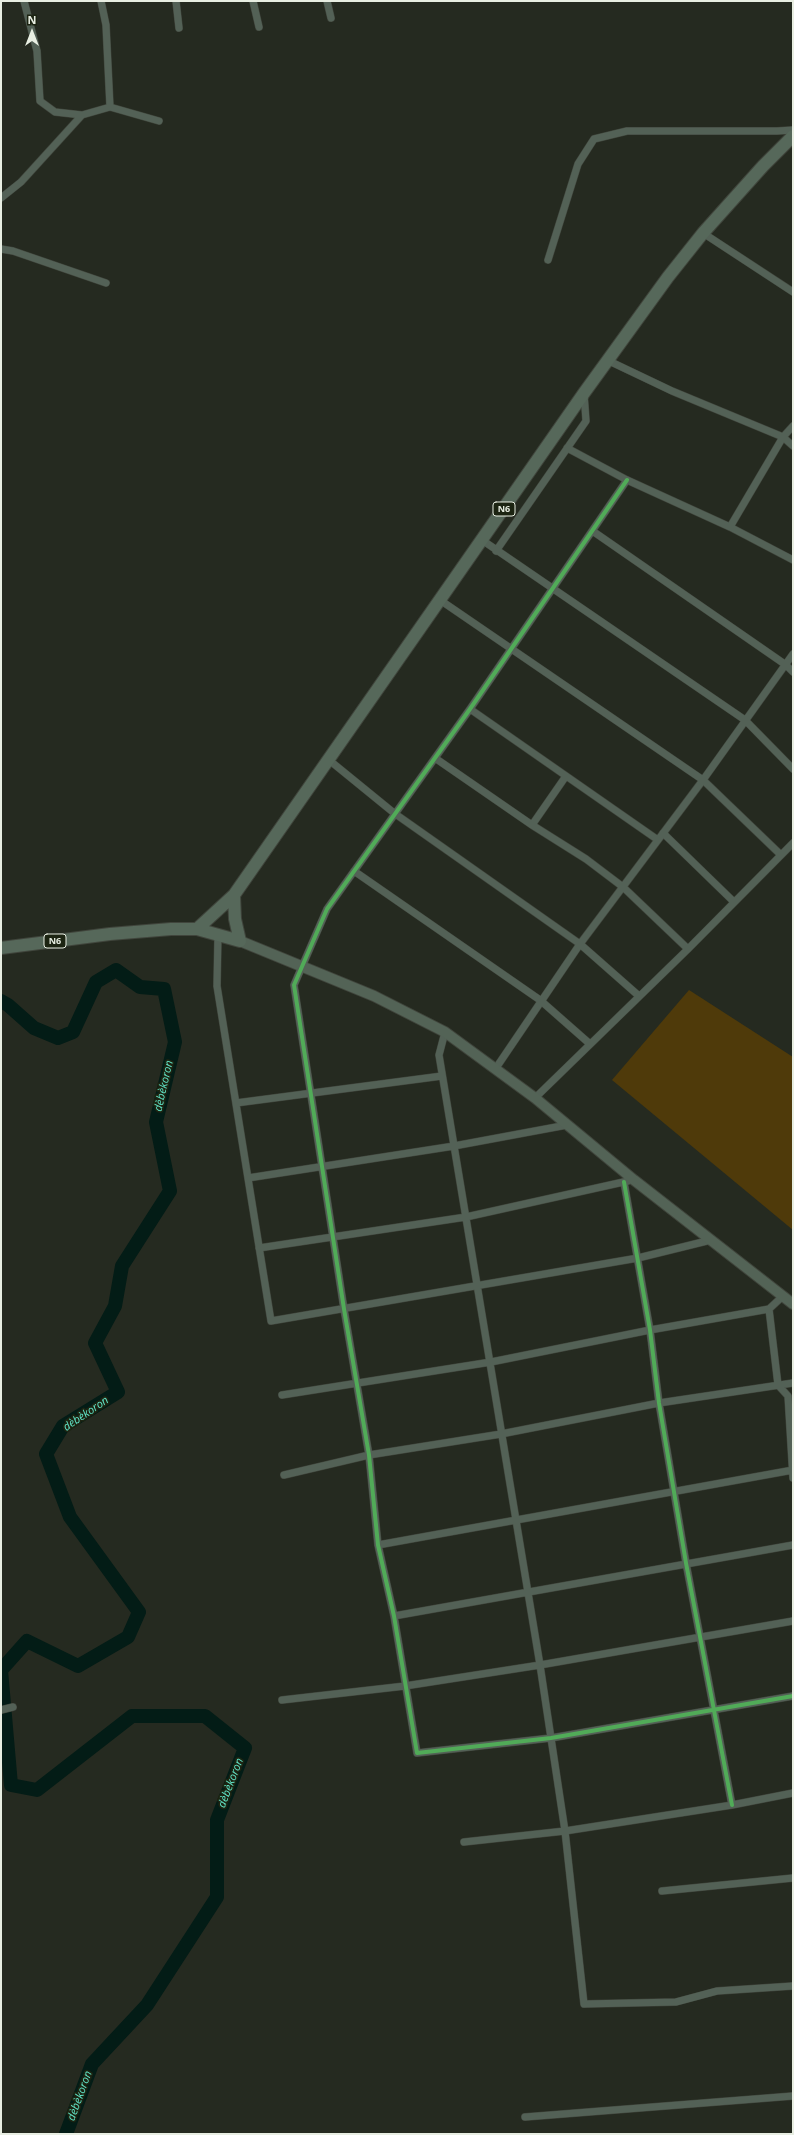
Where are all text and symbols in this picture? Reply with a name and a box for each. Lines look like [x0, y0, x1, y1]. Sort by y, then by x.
north arrow [12, 12, 52, 52]
text: N [28, 12, 36, 27]
road number: N6 [493, 502, 515, 516]
road number: N6 [44, 934, 66, 948]
water label: dèbèkoron [152, 1059, 176, 1113]
water label: dèbèkoron [61, 1394, 111, 1434]
water label: dèbèkoron [216, 1756, 246, 1810]
water label: dèbèkoron [65, 2069, 95, 2123]

